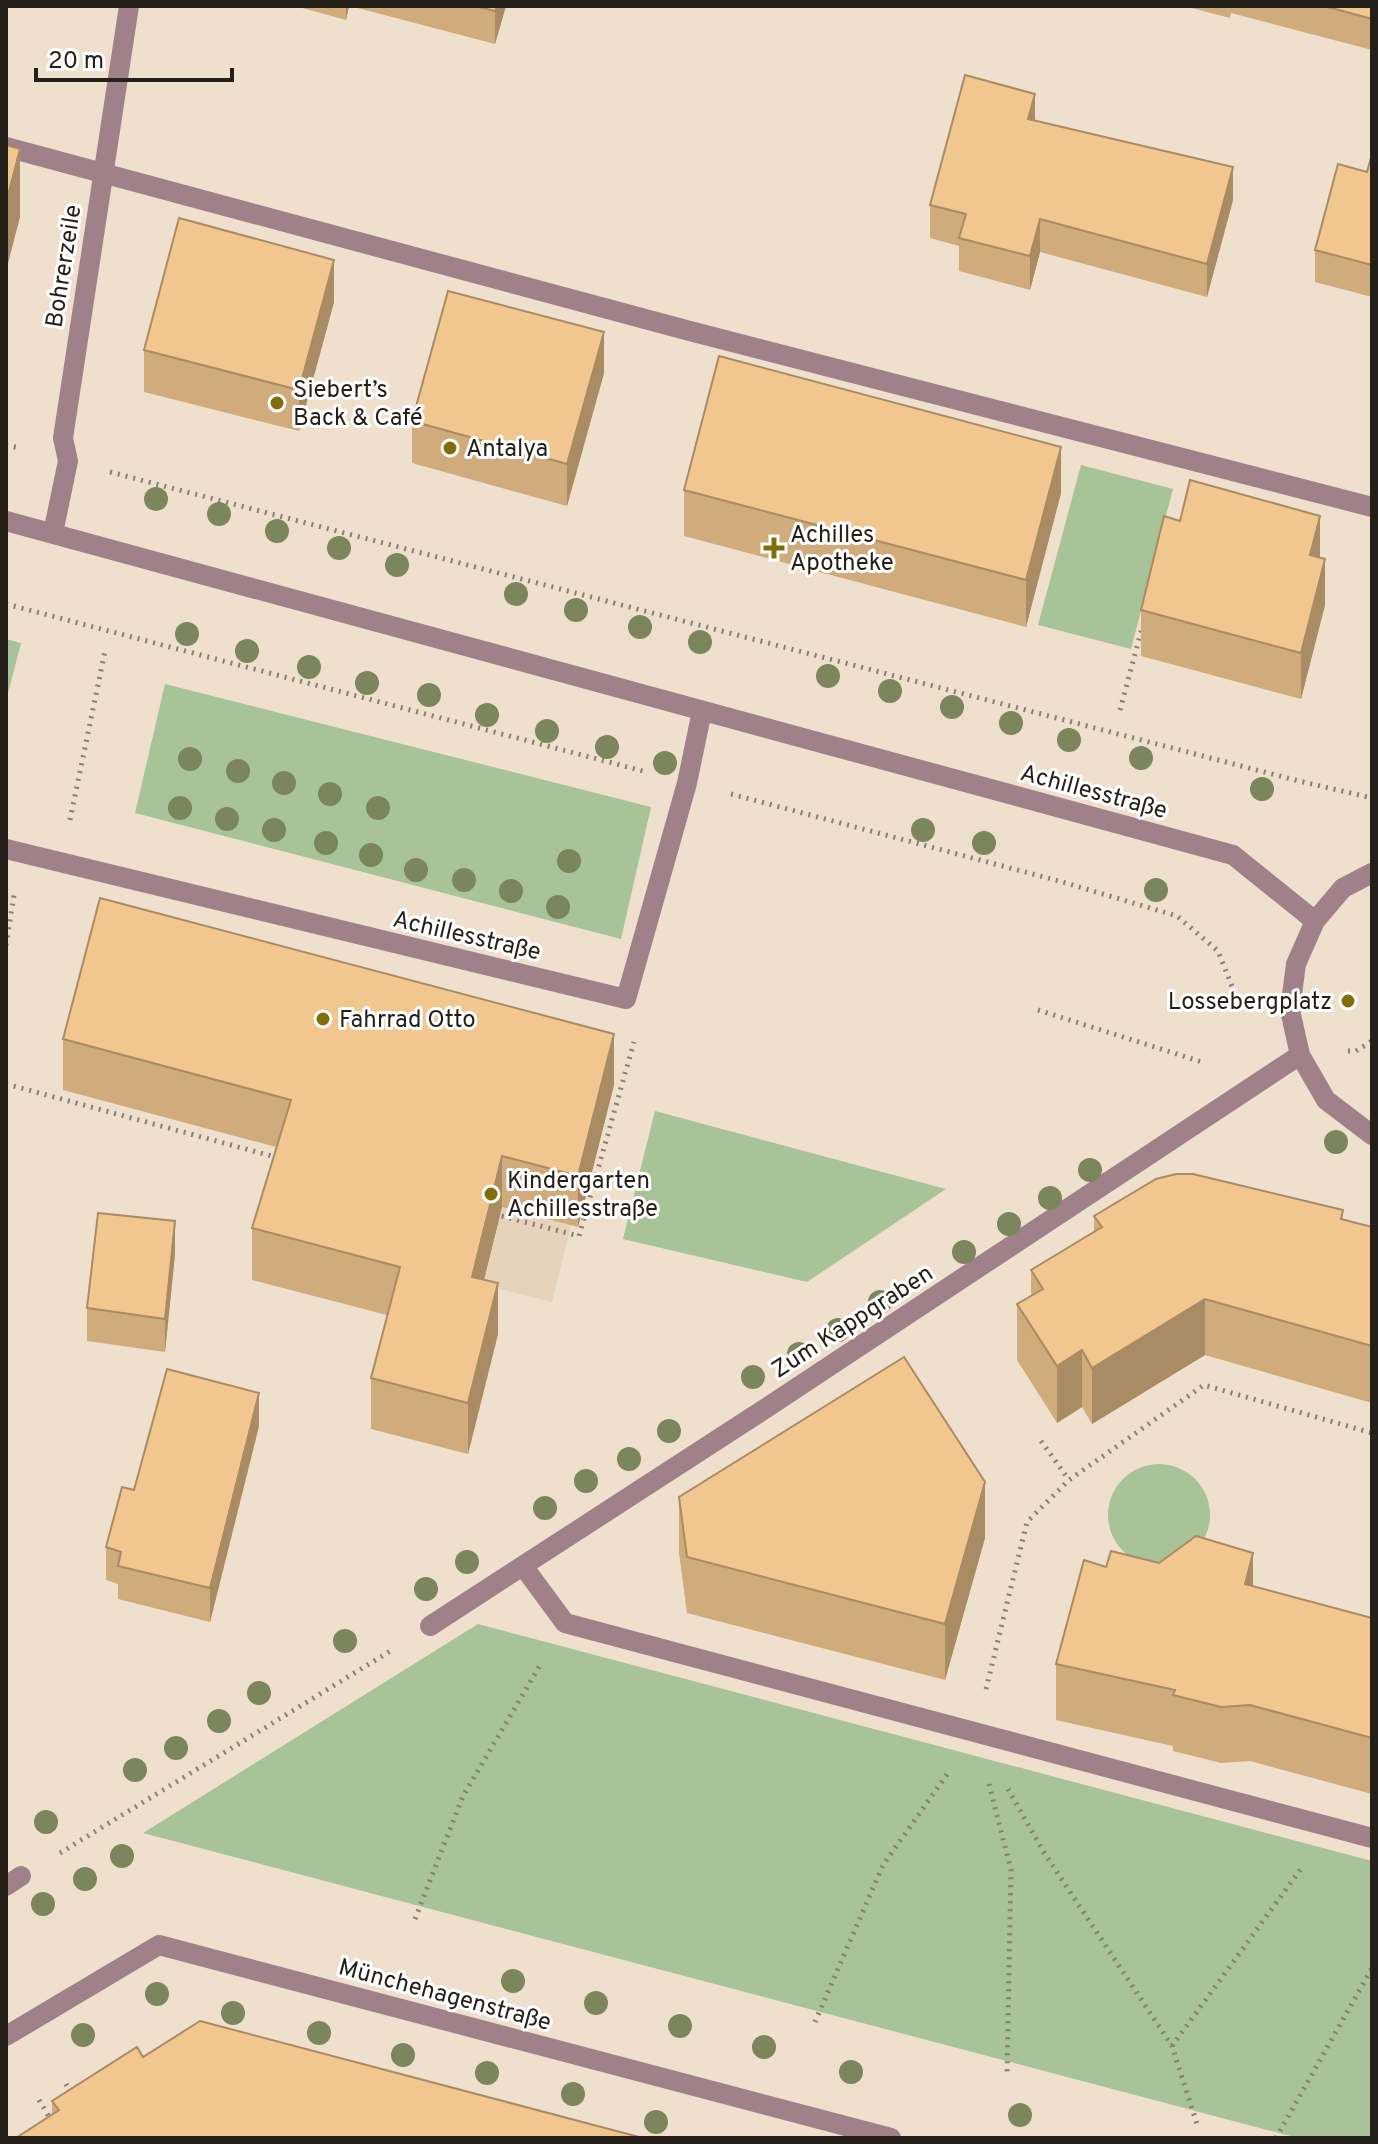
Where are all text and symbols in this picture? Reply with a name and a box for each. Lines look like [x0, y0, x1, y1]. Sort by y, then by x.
scale bar [36, 32, 232, 82]
text: 20 m [48, 47, 104, 77]
street label: Bohrerzeile [40, 203, 90, 330]
place label: Siebert’s Back & Café [293, 376, 423, 434]
marker: Siebert’s Back & Café [268, 394, 286, 412]
place label: Antalya [466, 435, 548, 465]
marker: Antalya [441, 439, 459, 457]
place label: Achilles Apotheke [790, 521, 894, 579]
marker: Achilles Apotheke [765, 539, 783, 557]
street label: Achillesstraße [1017, 759, 1170, 827]
street label: Achillesstraße [390, 905, 543, 969]
place label: Lossebergplatz [1168, 988, 1332, 1018]
marker: Lossebergplatz [1339, 992, 1357, 1010]
place label: Fahrrad Otto [339, 1006, 476, 1036]
marker: Fahrrad Otto [314, 1010, 332, 1028]
place label: Kindergarten Achillesstraße [507, 1167, 658, 1225]
marker: Kindergarten Achillesstraße [482, 1185, 500, 1203]
street label: Zum Kappgraben [767, 1259, 940, 1386]
street label: Münchehagenstraße [335, 1953, 554, 2039]

